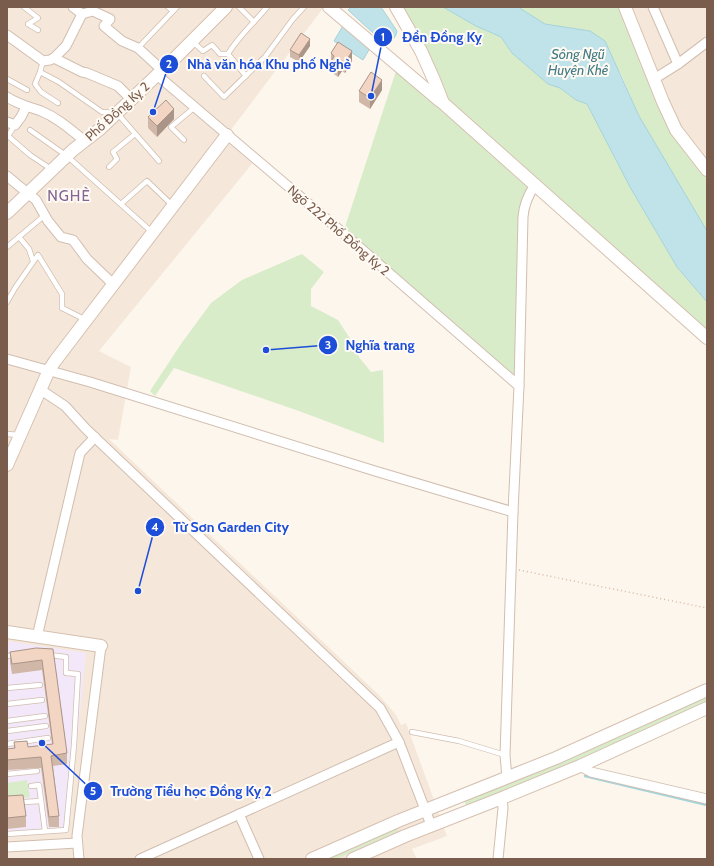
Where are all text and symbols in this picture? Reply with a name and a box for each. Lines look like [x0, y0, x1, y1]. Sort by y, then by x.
callout: Đền Đồng Kỵ [373, 24, 490, 50]
text: Đền Đồng Kỵ [402, 28, 483, 46]
text: 1 [381, 29, 385, 44]
water label: Sông Ngũ Huyện Khê [548, 45, 609, 79]
callout: Nhà văn hóa Khu phố Nghè [159, 51, 359, 77]
text: Nhà văn hóa Khu phố Nghè [187, 55, 351, 73]
text: 2 [166, 56, 172, 71]
street label: Phố Đồng Kỵ 2 [82, 78, 152, 144]
street label: Ngõ 222 Phố Đồng Kỵ 2 [285, 181, 393, 279]
district label: NGHÈ [47, 186, 91, 205]
callout: Nghĩa trang [318, 332, 423, 358]
text: Nghĩa trang [346, 336, 414, 354]
text: 3 [325, 337, 331, 352]
callout: Từ Sơn Garden City [145, 514, 297, 540]
text: Từ Sơn Garden City [173, 518, 289, 536]
text: 4 [151, 519, 159, 534]
callout: Trường Tiểu học Đồng Kỵ 2 [83, 778, 280, 804]
text: Trường Tiểu học Đồng Kỵ 2 [110, 782, 272, 800]
text: 5 [90, 783, 96, 798]

